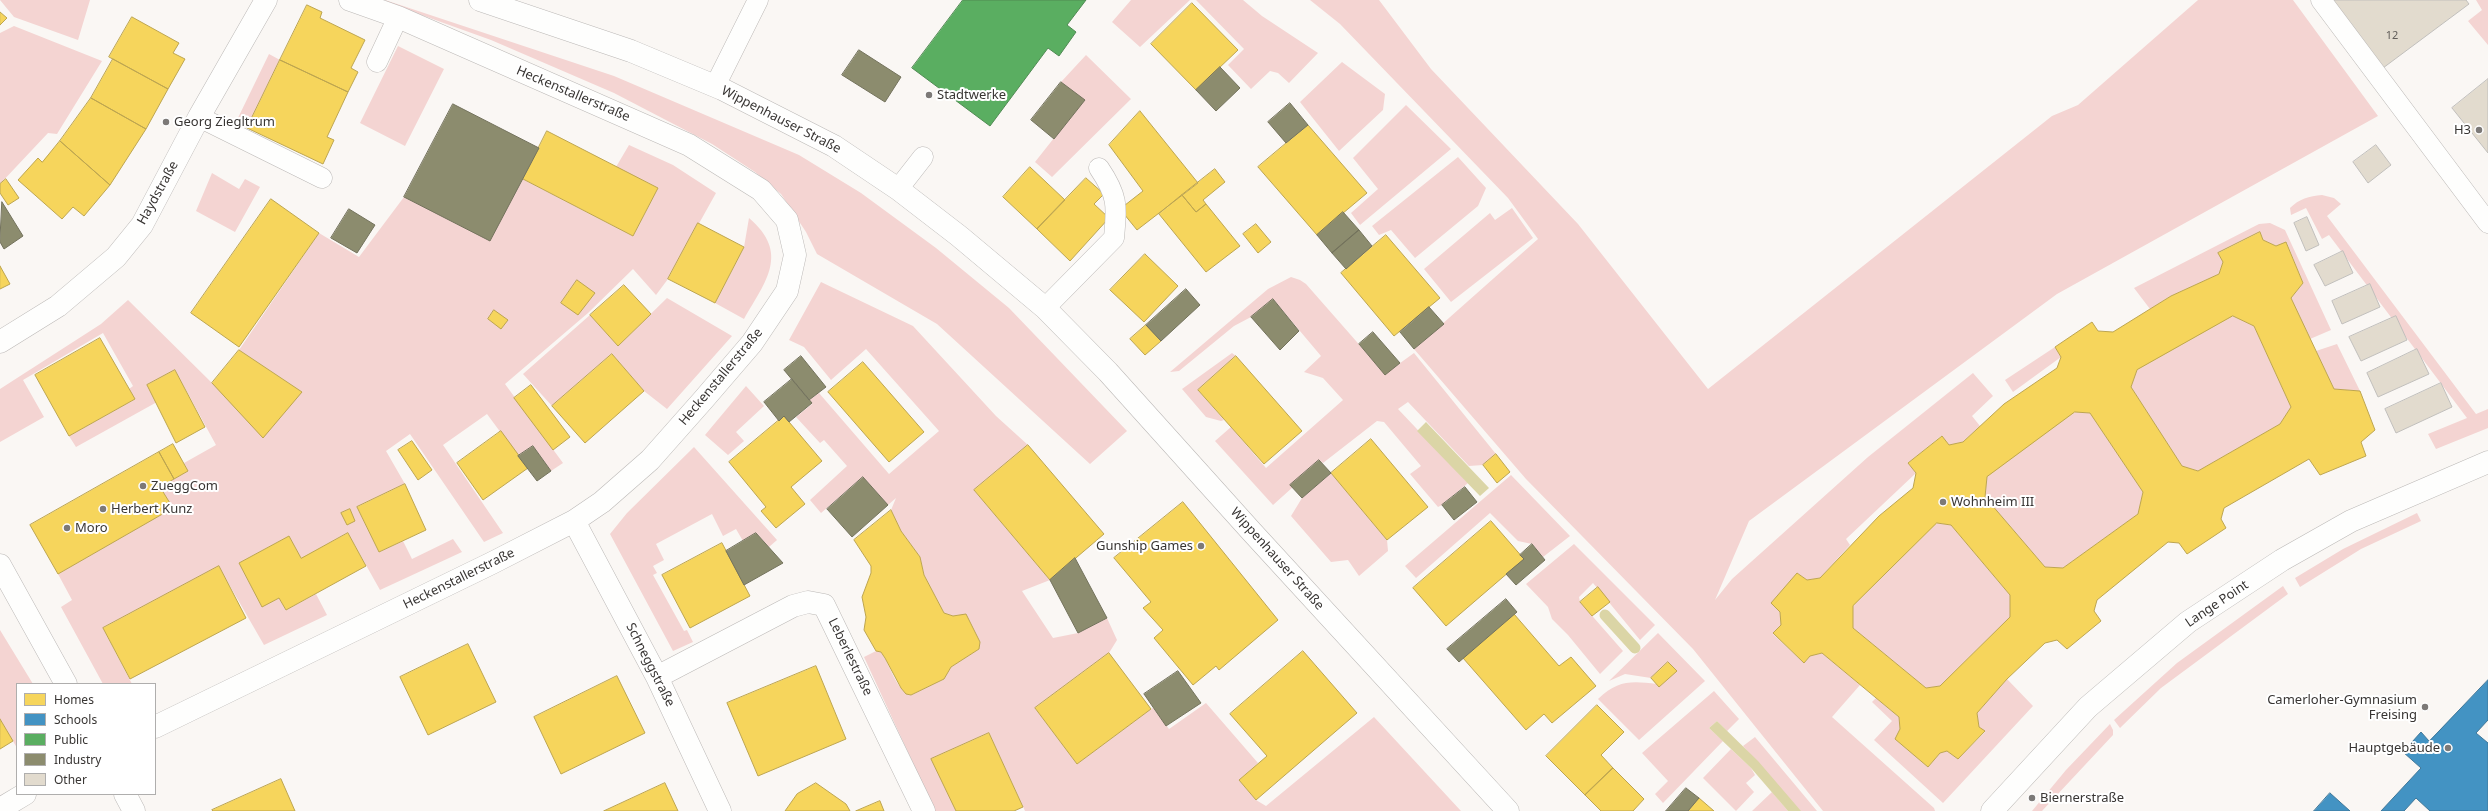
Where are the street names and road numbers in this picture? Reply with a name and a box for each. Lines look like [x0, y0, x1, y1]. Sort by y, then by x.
street label: Heckenstallerstraße [514, 63, 632, 125]
street label: Wippenhauser Straße [719, 83, 843, 157]
street label: Haydstraße [134, 158, 182, 228]
street label: Heckenstallerstraße [676, 325, 766, 429]
street label: Wippenhauser Straße [1227, 505, 1327, 613]
street label: Heckenstallerstraße [401, 545, 517, 613]
street label: Lange Point [2183, 577, 2251, 631]
street label: Leberlestraße [824, 616, 876, 698]
street label: Schneggstraße [622, 621, 678, 709]

